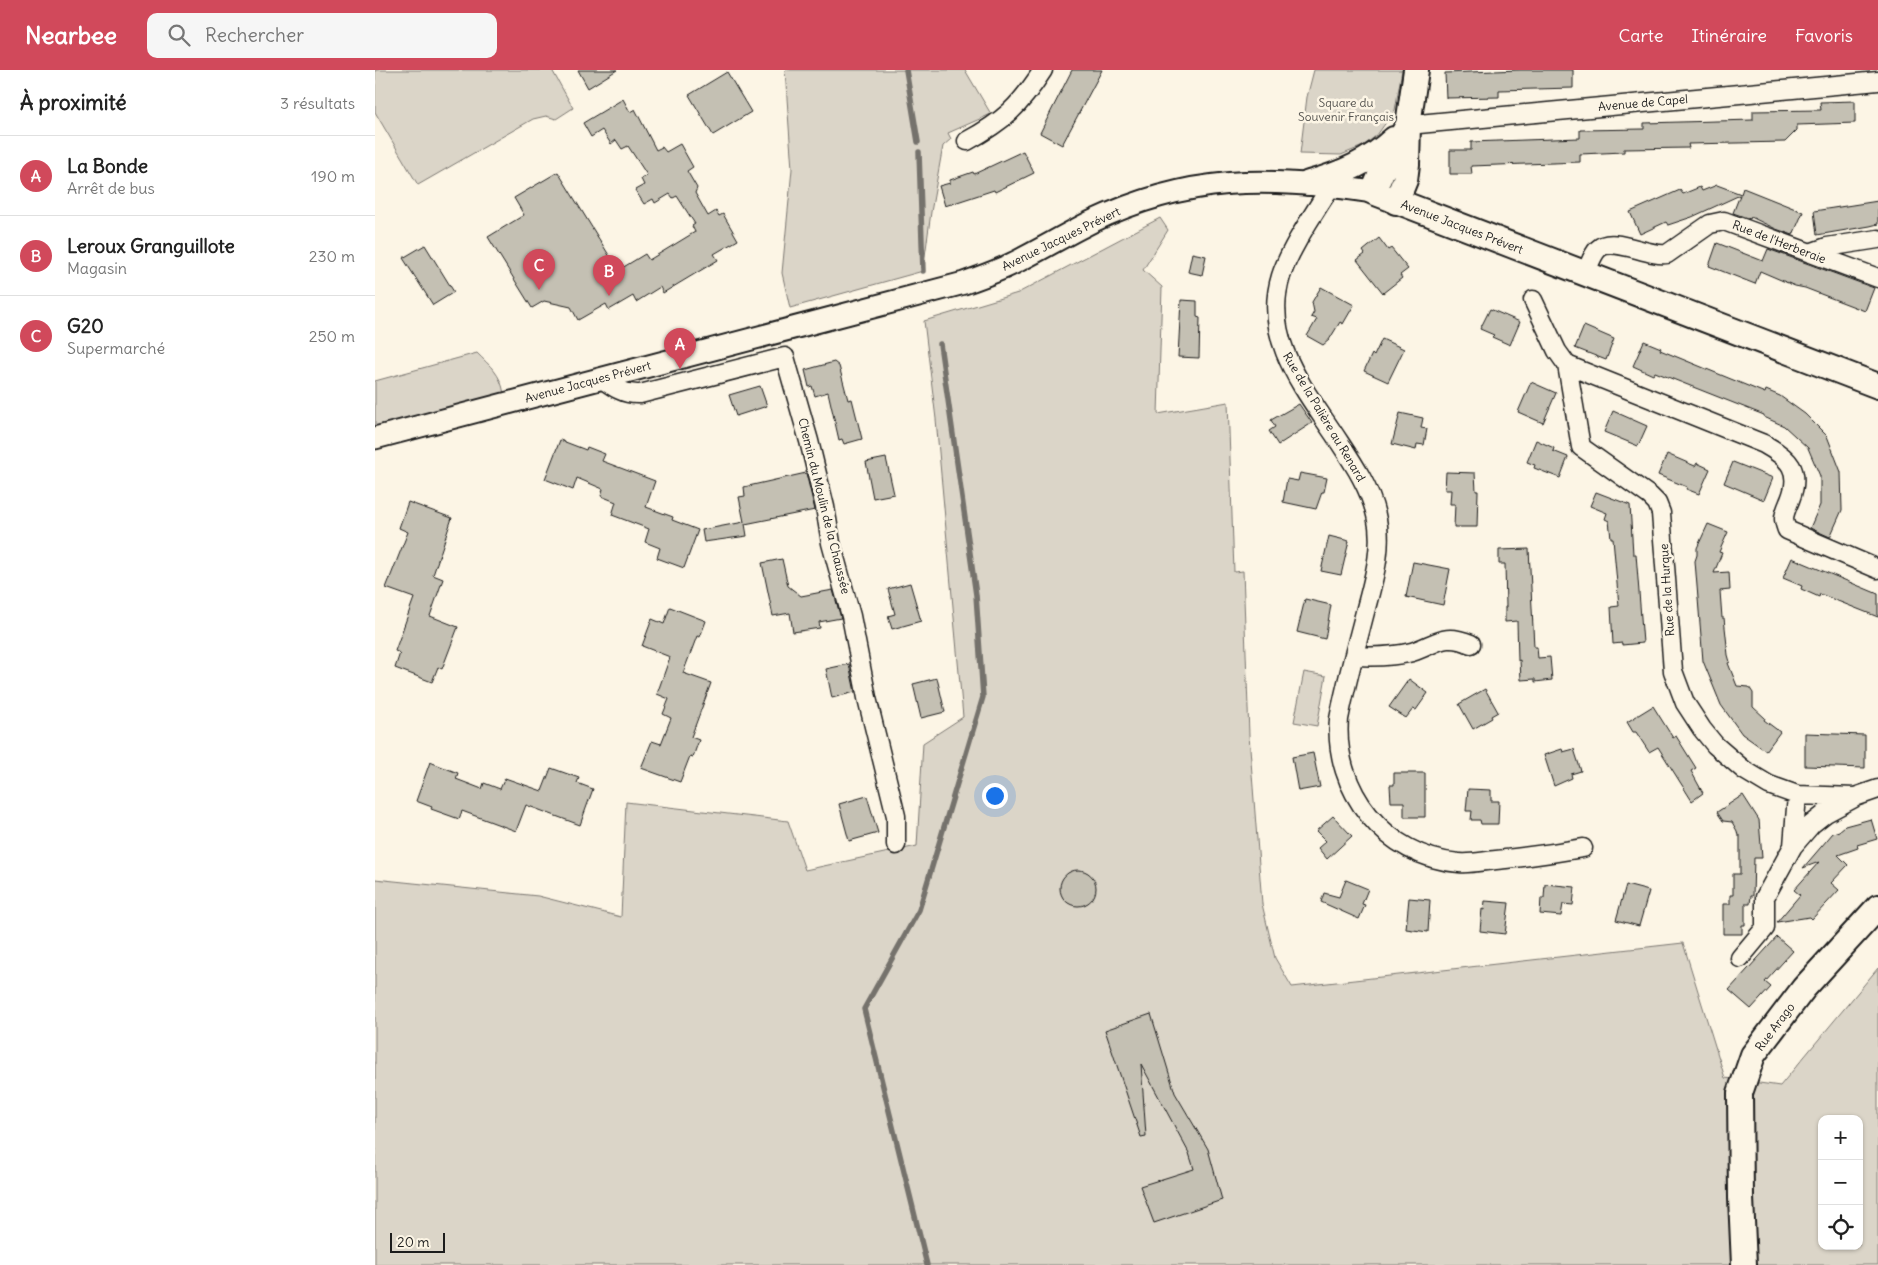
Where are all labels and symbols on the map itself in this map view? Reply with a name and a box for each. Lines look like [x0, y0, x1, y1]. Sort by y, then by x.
street label: Avenue de Capel [1597, 91, 1688, 114]
park label: Square du Souvenir Français [1298, 95, 1394, 124]
street label: Avenue Jacques Prévert [1399, 196, 1525, 257]
street label: Avenue Jacques Prévert [999, 203, 1122, 274]
street label: Rue de l'Herberaie [1730, 217, 1828, 266]
pin: C [523, 249, 555, 290]
pin: B [593, 255, 625, 296]
pin: A [664, 328, 696, 369]
street label: Rue de la Palière au Renard [1280, 349, 1369, 484]
street label: Avenue Jacques Prévert [523, 357, 652, 406]
street label: Chemin du Moulin de la Chaussée [795, 416, 854, 596]
street label: Rue de la Hurque [1656, 543, 1677, 637]
your location [982, 783, 1008, 809]
street label: Rue Arago [1752, 999, 1798, 1054]
scale bar [390, 1230, 445, 1253]

